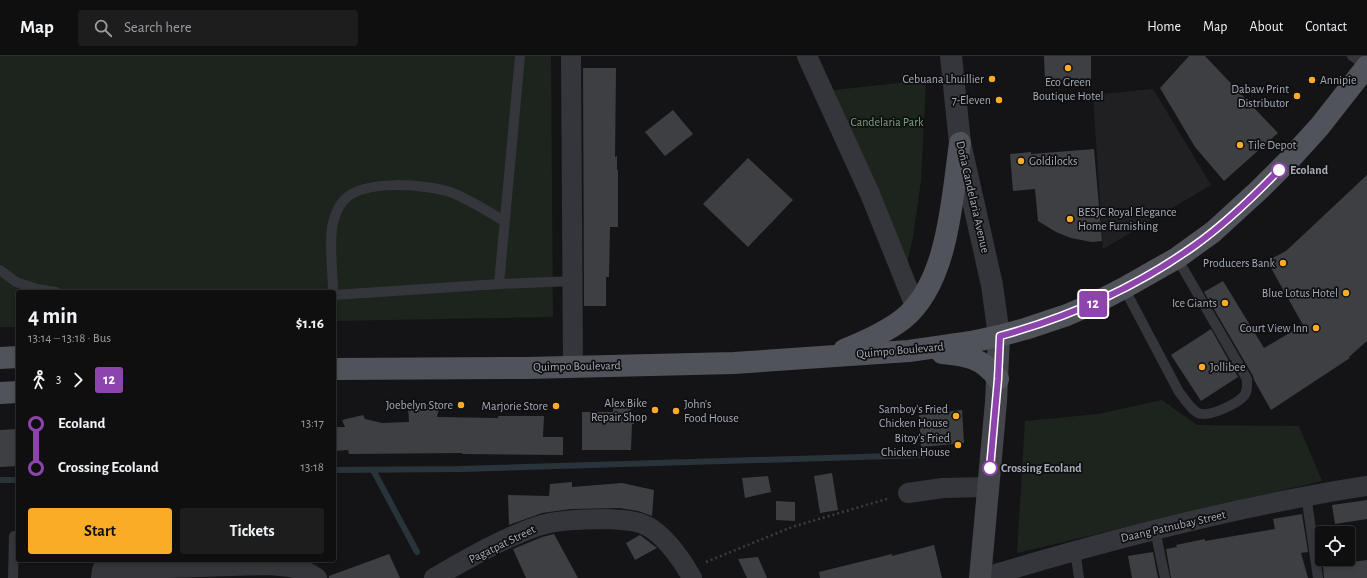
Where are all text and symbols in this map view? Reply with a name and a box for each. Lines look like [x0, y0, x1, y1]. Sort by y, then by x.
search box [78, 10, 358, 46]
icon: search [92, 17, 114, 39]
text: Map [20, 18, 54, 37]
text: Search here [124, 20, 192, 35]
text: Home [1147, 20, 1181, 34]
text: Map [1203, 20, 1227, 34]
text: About [1249, 20, 1283, 34]
text: Contact [1305, 20, 1347, 34]
marker: Eco Green Boutique Hotel [1063, 63, 1073, 73]
place label: Cebuana Lhuillier [903, 73, 984, 85]
marker: Cebuana Lhuillier [987, 74, 997, 84]
place label: Annipie [1320, 74, 1357, 86]
marker: Annipie [1307, 75, 1317, 85]
place label: Eco Green Boutique Hotel [1033, 76, 1103, 102]
place label: Dabaw Print Distributor [1231, 83, 1289, 109]
marker: Dabaw Print Distributor [1292, 91, 1302, 101]
place label: 7-Eleven [952, 94, 991, 106]
marker: 7-Eleven [994, 95, 1004, 105]
park label: Candelaria Park [850, 116, 924, 128]
place label: Tile Depot [1248, 139, 1297, 151]
street label: Doña Candelaria Avenue [954, 140, 992, 254]
marker: Tile Depot [1235, 140, 1245, 150]
place label: Goldilocks [1029, 155, 1077, 167]
marker: Goldilocks [1016, 156, 1026, 166]
marker: Ecoland [1271, 162, 1287, 178]
place label: Ecoland [1290, 164, 1329, 176]
place label: BESJC Royal Elegance Home Furnishing [1078, 206, 1177, 232]
marker: BESJC Royal Elegance Home Furnishing [1065, 214, 1075, 224]
place label: Producers Bank [1203, 257, 1276, 269]
marker: Producers Bank [1278, 258, 1288, 268]
place label: Blue Lotus Hotel [1262, 287, 1338, 299]
marker: Blue Lotus Hotel [1341, 288, 1351, 298]
line badge: 12 [1075, 291, 1111, 317]
text: 12 [1087, 297, 1099, 311]
place label: Ice Giants [1172, 297, 1217, 309]
marker: Ice Giants [1220, 298, 1230, 308]
text: 4 min [28, 305, 78, 327]
text: $1.16 [296, 316, 324, 331]
place label: Court View Inn [1240, 322, 1308, 334]
marker: Court View Inn [1311, 323, 1321, 333]
text: 13:14 – 13:18 · Bus [28, 332, 111, 345]
street label: Quimpo Boulevard [856, 340, 944, 361]
street label: Quimpo Boulevard [533, 359, 621, 374]
place label: Jollibee [1210, 361, 1245, 373]
marker: Jollibee [1197, 362, 1207, 372]
icon: walk [28, 369, 50, 391]
icon: forward [67, 369, 89, 391]
text: 3 [56, 373, 61, 386]
text: 12 [103, 373, 115, 387]
place label: Alex Bike Repair Shop [591, 397, 647, 423]
place label: John's Food House [684, 398, 739, 424]
place label: Joebelyn Store [386, 399, 453, 412]
marker: Joebelyn Store [456, 400, 466, 410]
place label: Marjorie Store [482, 400, 548, 413]
marker: Marjorie Store [551, 401, 561, 411]
place label: Samboy's Fried Chicken House [879, 403, 948, 429]
marker: Alex Bike Repair Shop [650, 405, 660, 415]
marker: John's Food House [671, 406, 681, 416]
marker: Samboy's Fried Chicken House [951, 411, 961, 421]
text: Ecoland [58, 416, 105, 431]
text: 13:17 [301, 417, 324, 430]
place label: Bitoy's Fried Chicken House [881, 432, 950, 458]
marker: Bitoy's Fried Chicken House [953, 440, 963, 450]
text: Crossing Ecoland [58, 460, 159, 475]
marker: Crossing Ecoland [982, 460, 998, 476]
text: 13:18 [301, 461, 324, 474]
place label: Crossing Ecoland [1001, 462, 1082, 474]
button: Start [28, 508, 172, 554]
button: Tickets [180, 508, 324, 554]
street label: Daang Patnubay Street [1119, 508, 1227, 545]
street label: Pagatpat Street [467, 523, 537, 565]
map controls [1315, 526, 1355, 566]
button: locate [1315, 526, 1355, 566]

